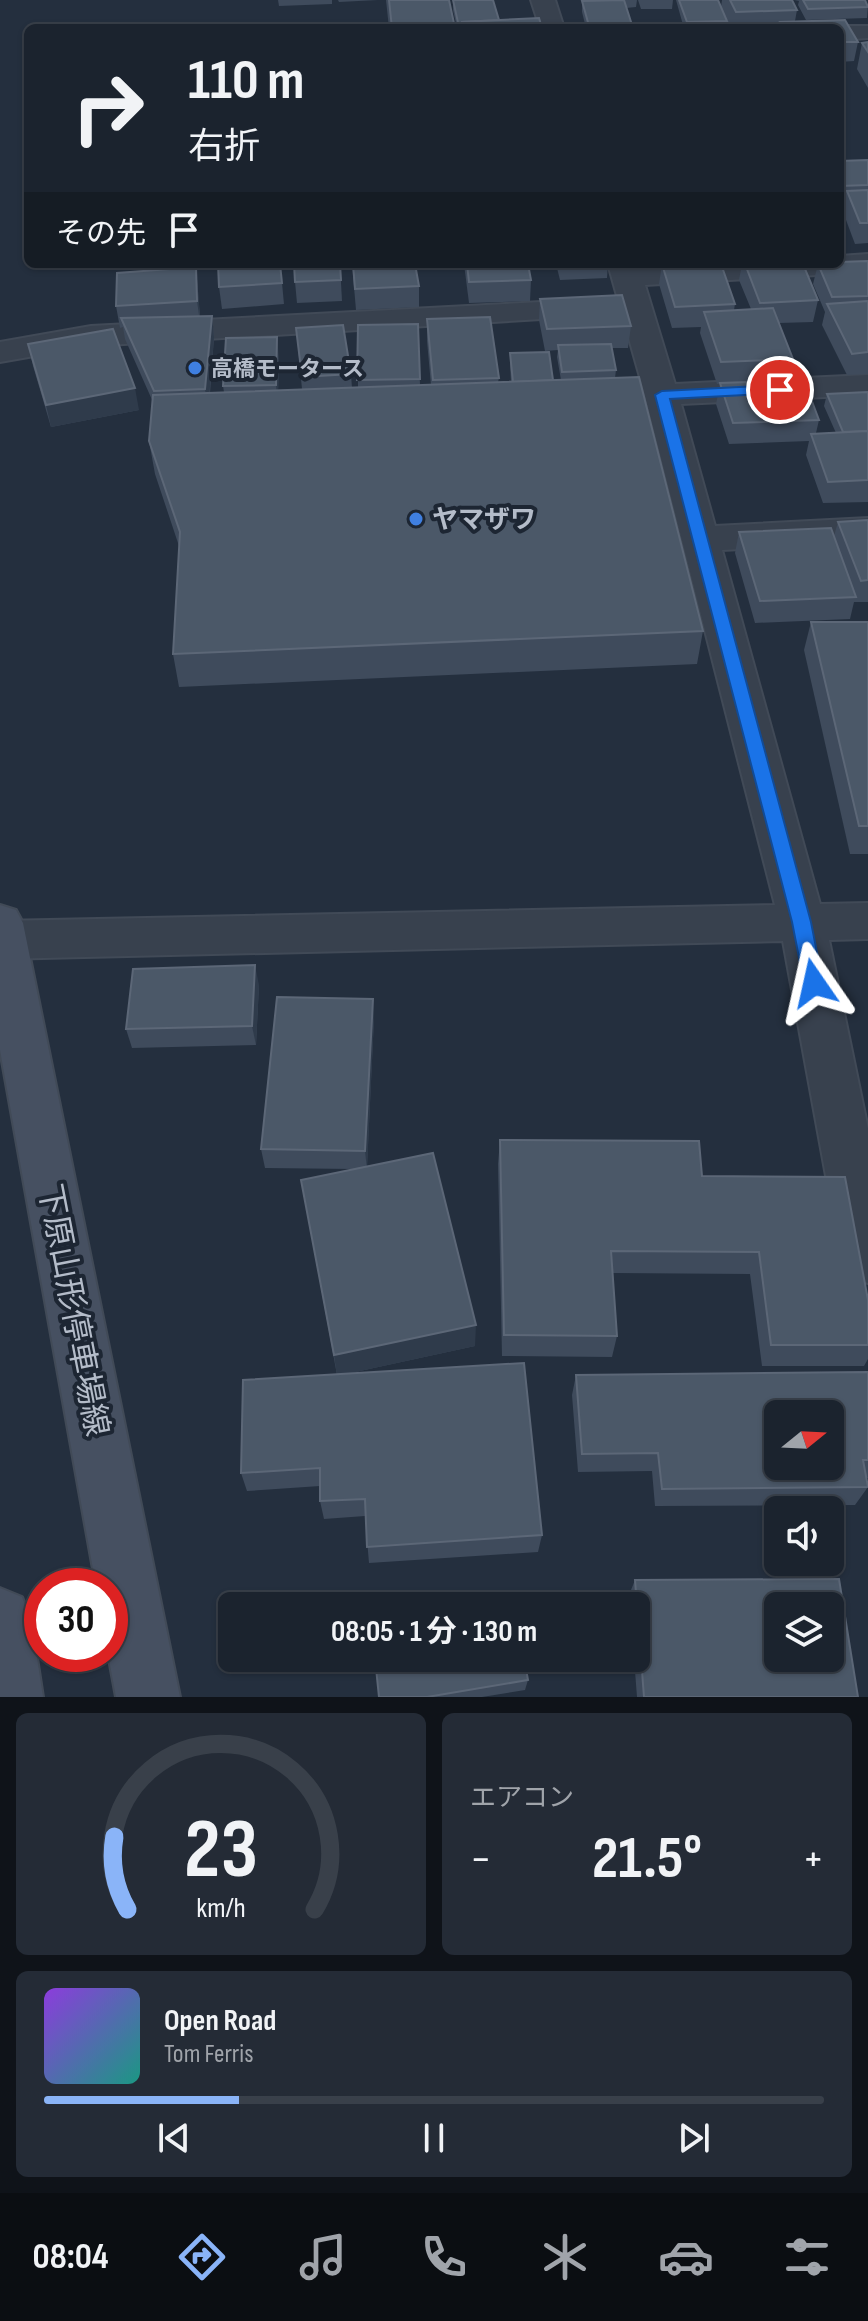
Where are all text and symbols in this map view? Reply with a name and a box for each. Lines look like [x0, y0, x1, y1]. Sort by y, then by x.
text: 110 m [188, 48, 304, 115]
icon: right [56, 56, 160, 160]
text: 右折 [188, 126, 260, 169]
icon: arrive [162, 208, 206, 252]
text: その先 [56, 216, 146, 252]
place label: 高橋モータース [211, 356, 364, 383]
pin [746, 356, 814, 424]
marker: 高橋モータース [186, 359, 204, 377]
icon: arrive [758, 368, 802, 412]
place label: ヤマザワ [432, 505, 536, 536]
marker: ヤマザワ [407, 510, 425, 528]
position arrow [772, 941, 856, 1025]
street label: 下原山形停車場線 [29, 1181, 116, 1440]
north arrow [764, 1400, 844, 1480]
map controls [764, 1400, 844, 1672]
button: sound [764, 1496, 844, 1576]
speed limit sign: 30 [24, 1568, 128, 1672]
button: layers [764, 1592, 844, 1672]
text: 08:05 · 1 分 · 130 m [331, 1614, 537, 1650]
text: エアコン [470, 1783, 574, 1814]
text: 23 [184, 1801, 258, 1901]
text: 21.5° [592, 1823, 702, 1895]
text: − [470, 1833, 492, 1886]
text: + [802, 1833, 824, 1886]
text: km/h [196, 1891, 246, 1926]
text: Open Road [164, 2003, 276, 2039]
text: Tom Ferris [164, 2039, 254, 2070]
icon: previous [152, 2116, 196, 2160]
icon: pause [412, 2116, 456, 2160]
icon: next [672, 2116, 716, 2160]
icon: directions [174, 2229, 230, 2285]
icon: music [295, 2229, 351, 2285]
icon: phone [416, 2229, 472, 2285]
icon: climate [537, 2229, 593, 2285]
icon: car [658, 2229, 714, 2285]
icon: filters [779, 2229, 835, 2285]
text: 08:04 [33, 2236, 109, 2279]

